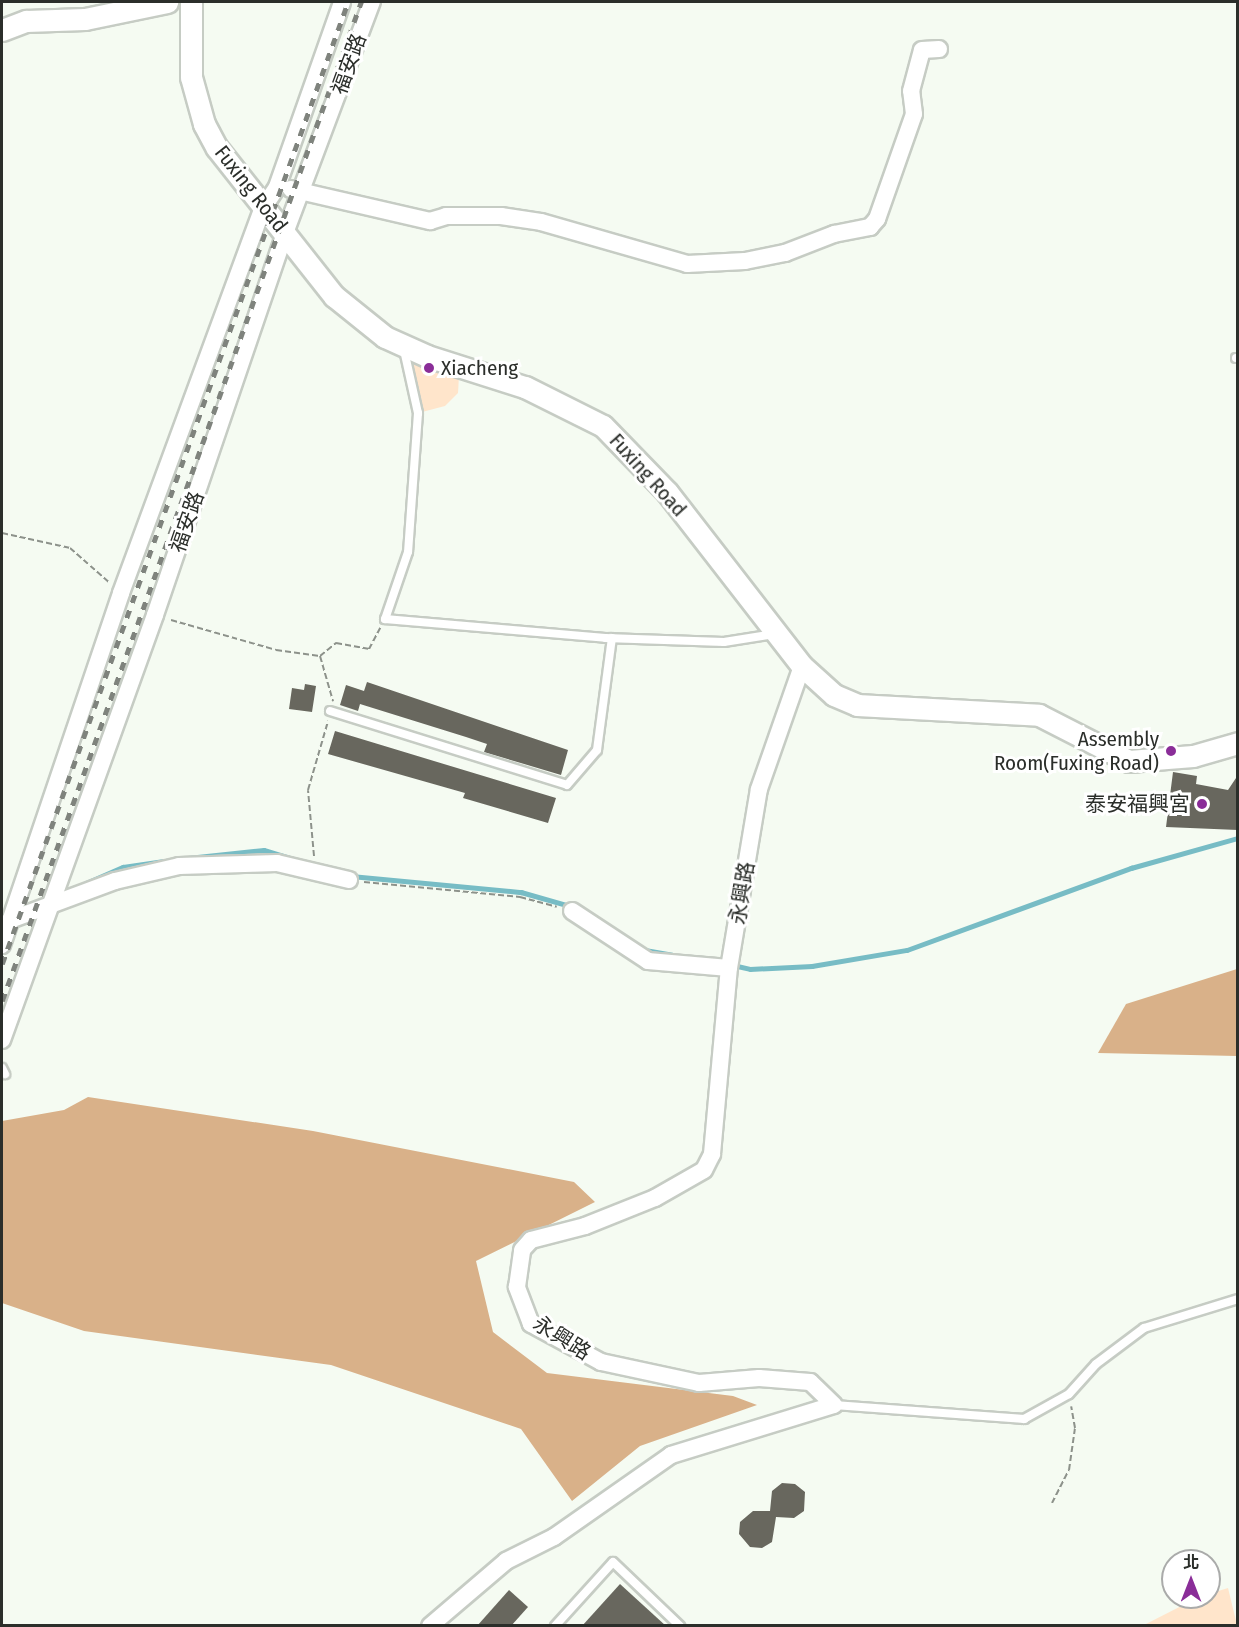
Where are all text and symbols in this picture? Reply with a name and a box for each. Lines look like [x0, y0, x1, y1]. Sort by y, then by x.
street label: 福安路 [326, 30, 372, 98]
street label: Fuxing Road [209, 141, 293, 237]
place label: Xiacheng [441, 355, 518, 381]
marker: Xiacheng [422, 361, 436, 375]
street label: Fuxing Road [604, 428, 692, 522]
street label: 福安路 [165, 488, 209, 556]
place label: Assembly Room(Fuxing Road) [994, 726, 1159, 776]
marker: Assembly Room(Fuxing Road) [1164, 744, 1178, 758]
place label: 泰安福興宮 [1085, 791, 1190, 817]
marker: 泰安福興宮 [1195, 797, 1209, 811]
street label: 永興路 [725, 860, 759, 926]
street label: 永興路 [529, 1311, 595, 1365]
north arrow [1161, 1549, 1221, 1609]
text: 北 [1183, 1553, 1199, 1572]

